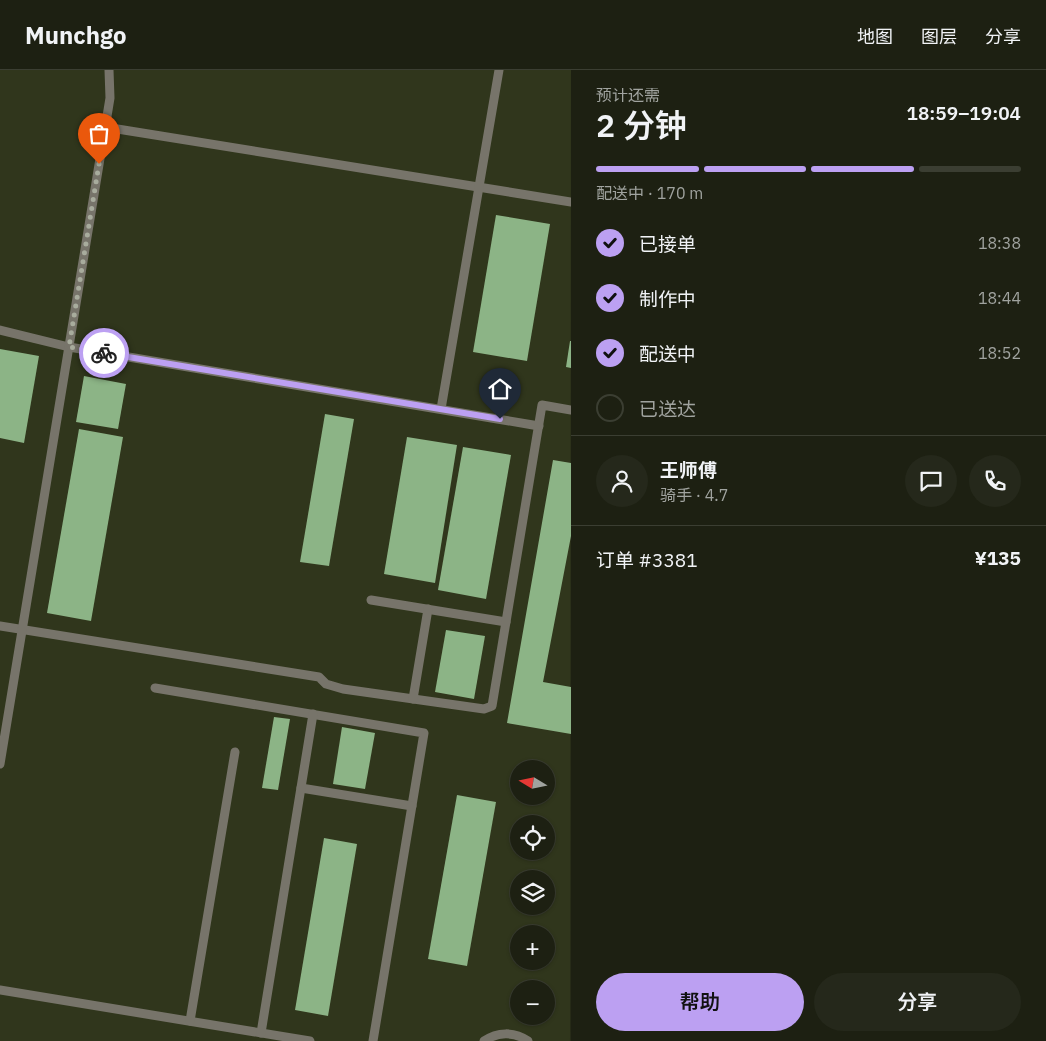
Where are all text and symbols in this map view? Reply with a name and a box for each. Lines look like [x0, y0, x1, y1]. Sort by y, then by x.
text: Munchgo [25, 19, 127, 51]
text: 地图 [857, 25, 893, 48]
text: 图层 [921, 25, 957, 48]
text: 分享 [985, 25, 1021, 48]
text: 预计还需 [596, 85, 660, 105]
text: 18:59–19:04 [907, 101, 1021, 125]
text: 2 分钟 [596, 104, 687, 146]
pin [78, 113, 120, 164]
icon: bag [85, 120, 113, 148]
text: 配送中 · 170 m [596, 183, 703, 203]
icon: check [596, 229, 624, 257]
text: 已接单 [639, 232, 696, 256]
text: 18:38 [978, 233, 1021, 253]
icon: check [596, 284, 624, 312]
text: 制作中 [639, 287, 696, 311]
text: 18:44 [978, 288, 1021, 308]
courier [79, 328, 129, 378]
icon: bike [90, 339, 118, 367]
icon: check [596, 339, 624, 367]
text: 配送中 [639, 342, 696, 366]
text: 18:52 [978, 343, 1021, 363]
pin [479, 368, 521, 419]
icon: home [486, 375, 514, 403]
text: 已送达 [639, 397, 696, 421]
button: person [596, 455, 648, 507]
button: chat [905, 455, 957, 507]
button: phone [969, 455, 1021, 507]
text: 王师傅 [660, 458, 717, 482]
text: 骑手 · 4.7 [660, 485, 728, 505]
text: ¥135 [974, 546, 1021, 570]
text: 订单 #3381 [596, 548, 698, 572]
north arrow [510, 760, 555, 805]
map controls [510, 760, 555, 1025]
button: locate [510, 815, 555, 860]
button: layers [510, 870, 555, 915]
button: + [510, 925, 555, 970]
button: 帮助 [596, 973, 804, 1031]
button: 分享 [814, 973, 1021, 1031]
button: − [510, 980, 555, 1025]

